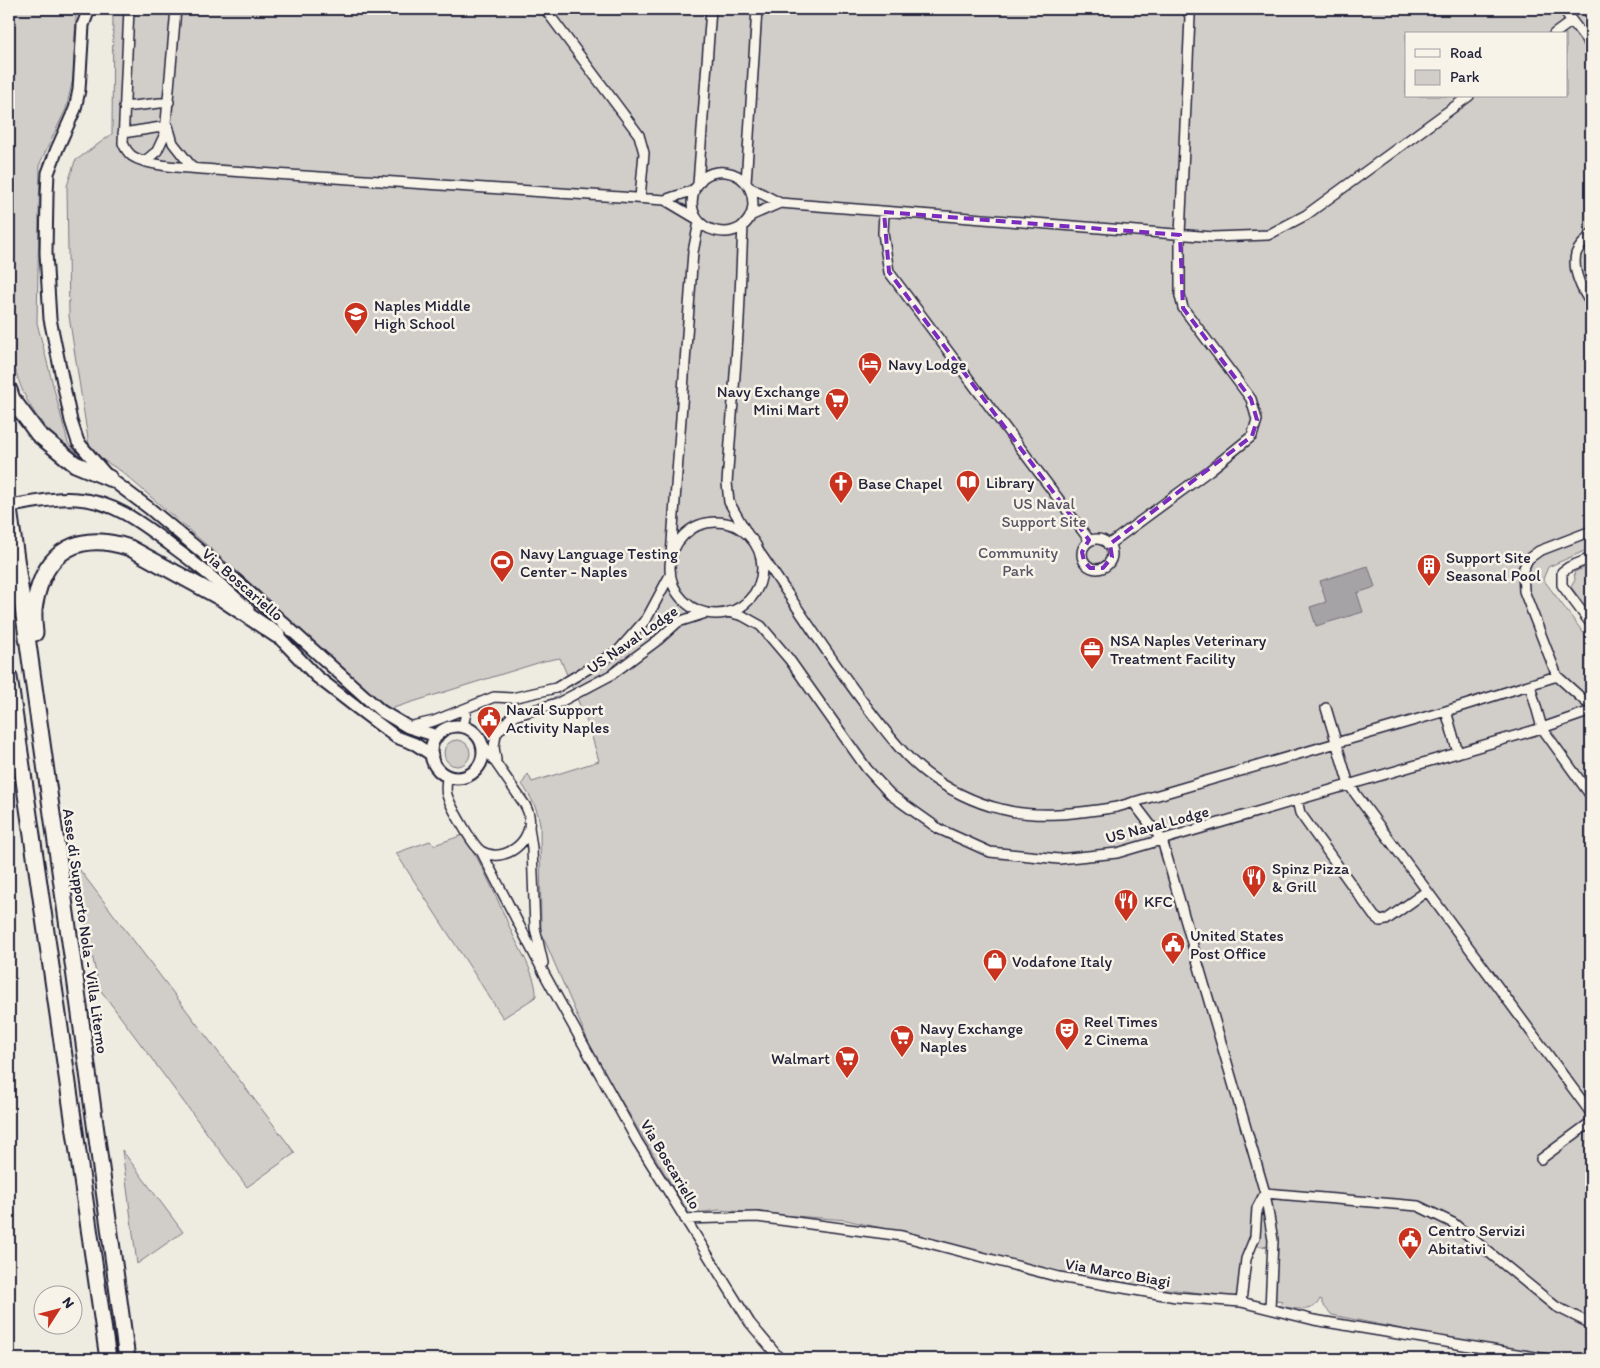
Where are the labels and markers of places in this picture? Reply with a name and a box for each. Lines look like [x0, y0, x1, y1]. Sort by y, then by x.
place label: Naples Middle High School [374, 296, 471, 333]
school or university icon: Naples Middle High School [343, 301, 369, 335]
hotel icon: Navy Lodge [857, 351, 883, 385]
place label: Navy Lodge [888, 355, 967, 374]
place label: Navy Exchange Mini Mart [717, 382, 820, 419]
supermarket icon: Navy Exchange Mini Mart [824, 387, 850, 421]
library icon: Library [955, 469, 981, 503]
church icon: Base Chapel [828, 470, 854, 504]
place label: Library [986, 473, 1035, 492]
place label: Base Chapel [858, 474, 943, 493]
place label: Navy Language Testing Center - Naples [520, 544, 679, 581]
place label: Support Site Seasonal Pool [1446, 548, 1541, 585]
sports icon: Navy Language Testing Center - Naples [489, 549, 515, 583]
building icon: Support Site Seasonal Pool [1416, 553, 1442, 587]
place label: NSA Naples Veterinary Treatment Facility [1110, 631, 1267, 668]
office icon: NSA Naples Veterinary Treatment Facility [1079, 636, 1105, 670]
place label: Naval Support Activity Naples [506, 700, 609, 737]
public building icon: Naval Support Activity Naples [476, 705, 502, 739]
place label: Spinz Pizza & Grill [1272, 859, 1350, 896]
restaurant icon: Spinz Pizza & Grill [1241, 864, 1267, 898]
restaurant icon: KFC [1113, 888, 1139, 922]
place label: KFC [1144, 892, 1173, 911]
place label: United States Post Office [1190, 926, 1284, 963]
public building icon: United States Post Office [1160, 931, 1186, 965]
shop icon: Vodafone Italy [982, 948, 1008, 982]
place label: Vodafone Italy [1012, 952, 1113, 971]
place label: Reel Times 2 Cinema [1084, 1012, 1158, 1049]
theatre icon: Reel Times 2 Cinema [1054, 1017, 1080, 1051]
place label: Navy Exchange Naples [920, 1019, 1023, 1056]
supermarket icon: Navy Exchange Naples [889, 1024, 915, 1058]
supermarket icon: Walmart [834, 1045, 860, 1079]
place label: Walmart [771, 1049, 830, 1068]
place label: Centro Servizi Abitativi [1428, 1221, 1525, 1258]
public building icon: Centro Servizi Abitativi [1397, 1226, 1423, 1260]

